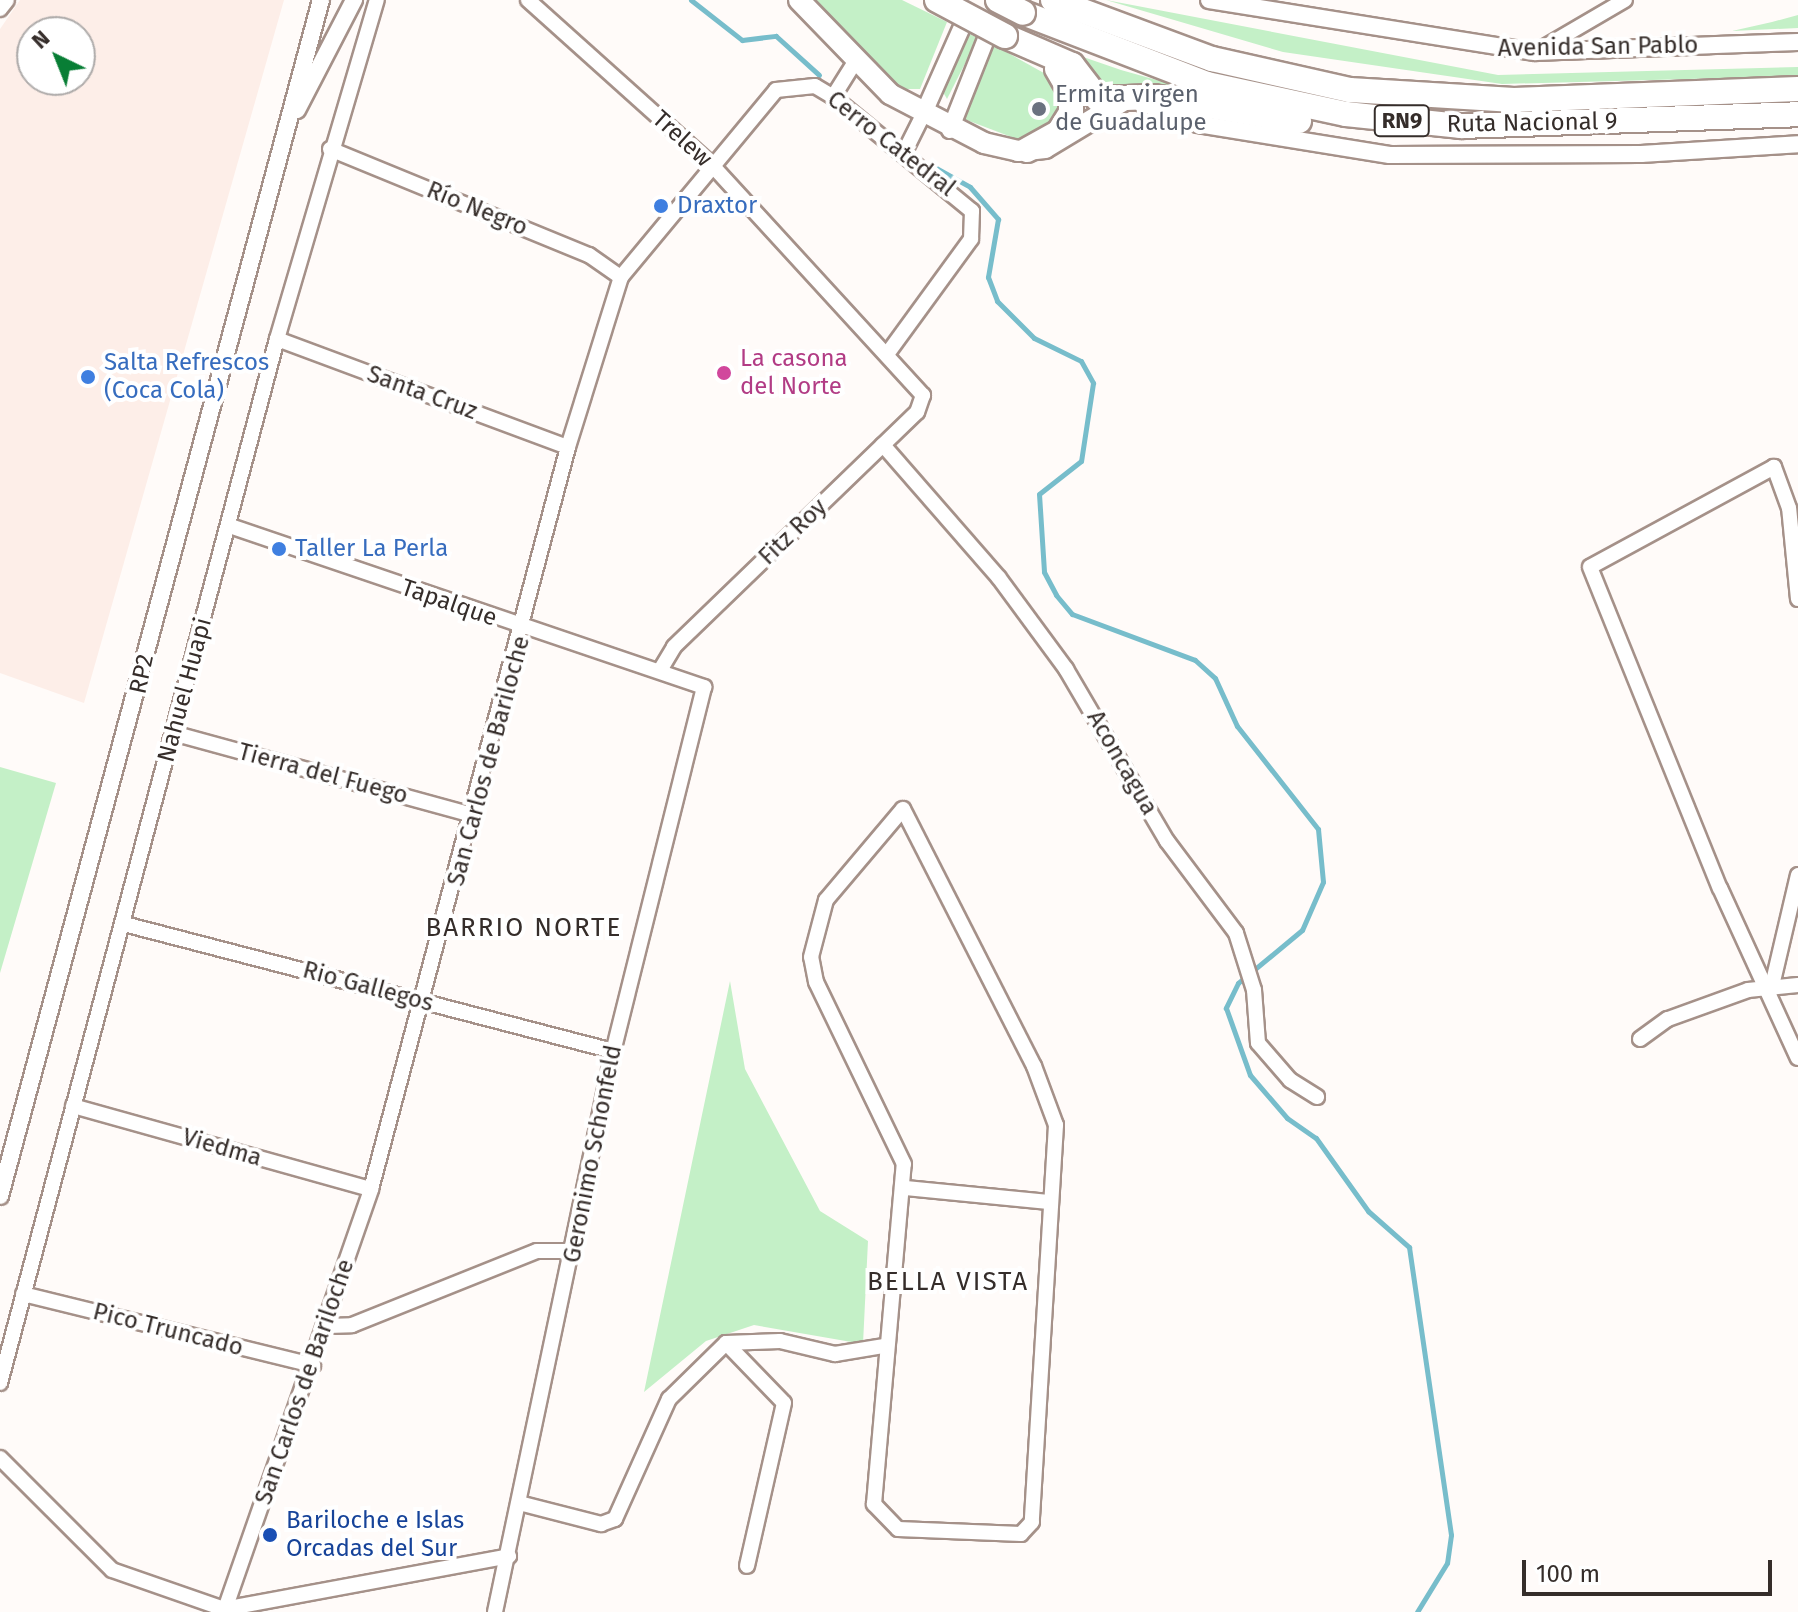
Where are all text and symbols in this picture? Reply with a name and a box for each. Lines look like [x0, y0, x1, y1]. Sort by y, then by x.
north arrow [16, 16, 96, 96]
text: N [26, 25, 55, 54]
street label: Avenida San Pablo [1497, 31, 1699, 63]
place label: Ermita virgen de Guadalupe [1055, 81, 1206, 137]
street label: Cerro Catedral [821, 85, 961, 203]
marker: Ermita virgen de Guadalupe [1030, 100, 1048, 118]
road number: RN9 [1372, 103, 1432, 139]
street label: Trelew [646, 105, 718, 173]
street label: Ruta Nacional 9 [1446, 107, 1618, 139]
street label: Río Negro [422, 176, 532, 242]
place label: Draxtor [677, 192, 757, 220]
marker: Draxtor [652, 197, 670, 215]
place label: La casona del Norte [740, 345, 848, 401]
place label: Salta Refrescos (Coca Cola) [104, 349, 269, 405]
street label: Santa Cruz [363, 360, 481, 426]
marker: La casona del Norte [715, 364, 733, 382]
marker: Salta Refrescos (Coca Cola) [79, 368, 97, 386]
street label: Fitz Roy [753, 493, 833, 571]
place label: Taller La Perla [295, 535, 448, 563]
marker: Taller La Perla [270, 540, 288, 558]
street label: Tapalque [397, 573, 501, 633]
street label: Nahuel Huapi [152, 615, 218, 765]
street label: San Carlos de Bariloche [442, 633, 536, 889]
street label: RP2 [124, 652, 160, 696]
street label: Aconcagua [1080, 706, 1164, 820]
street label: Tierra del Fuego [235, 738, 411, 810]
district label: BARRIO NORTE [426, 912, 622, 944]
street label: Rio Gallegos [300, 956, 436, 1018]
street label: Geronimo Schonfeld [558, 1043, 628, 1265]
street label: Viedma [179, 1123, 265, 1173]
street label: San Carlos de Bariloche [249, 1256, 361, 1508]
district label: BELLA VISTA [867, 1266, 1029, 1298]
street label: Pico Truncado [90, 1297, 246, 1363]
place label: Bariloche e Islas Orcadas del Sur [286, 1507, 464, 1563]
marker: Bariloche e Islas Orcadas del Sur [261, 1526, 279, 1544]
scale bar [1526, 1544, 1776, 1594]
text: 100 m [1536, 1560, 1600, 1588]

